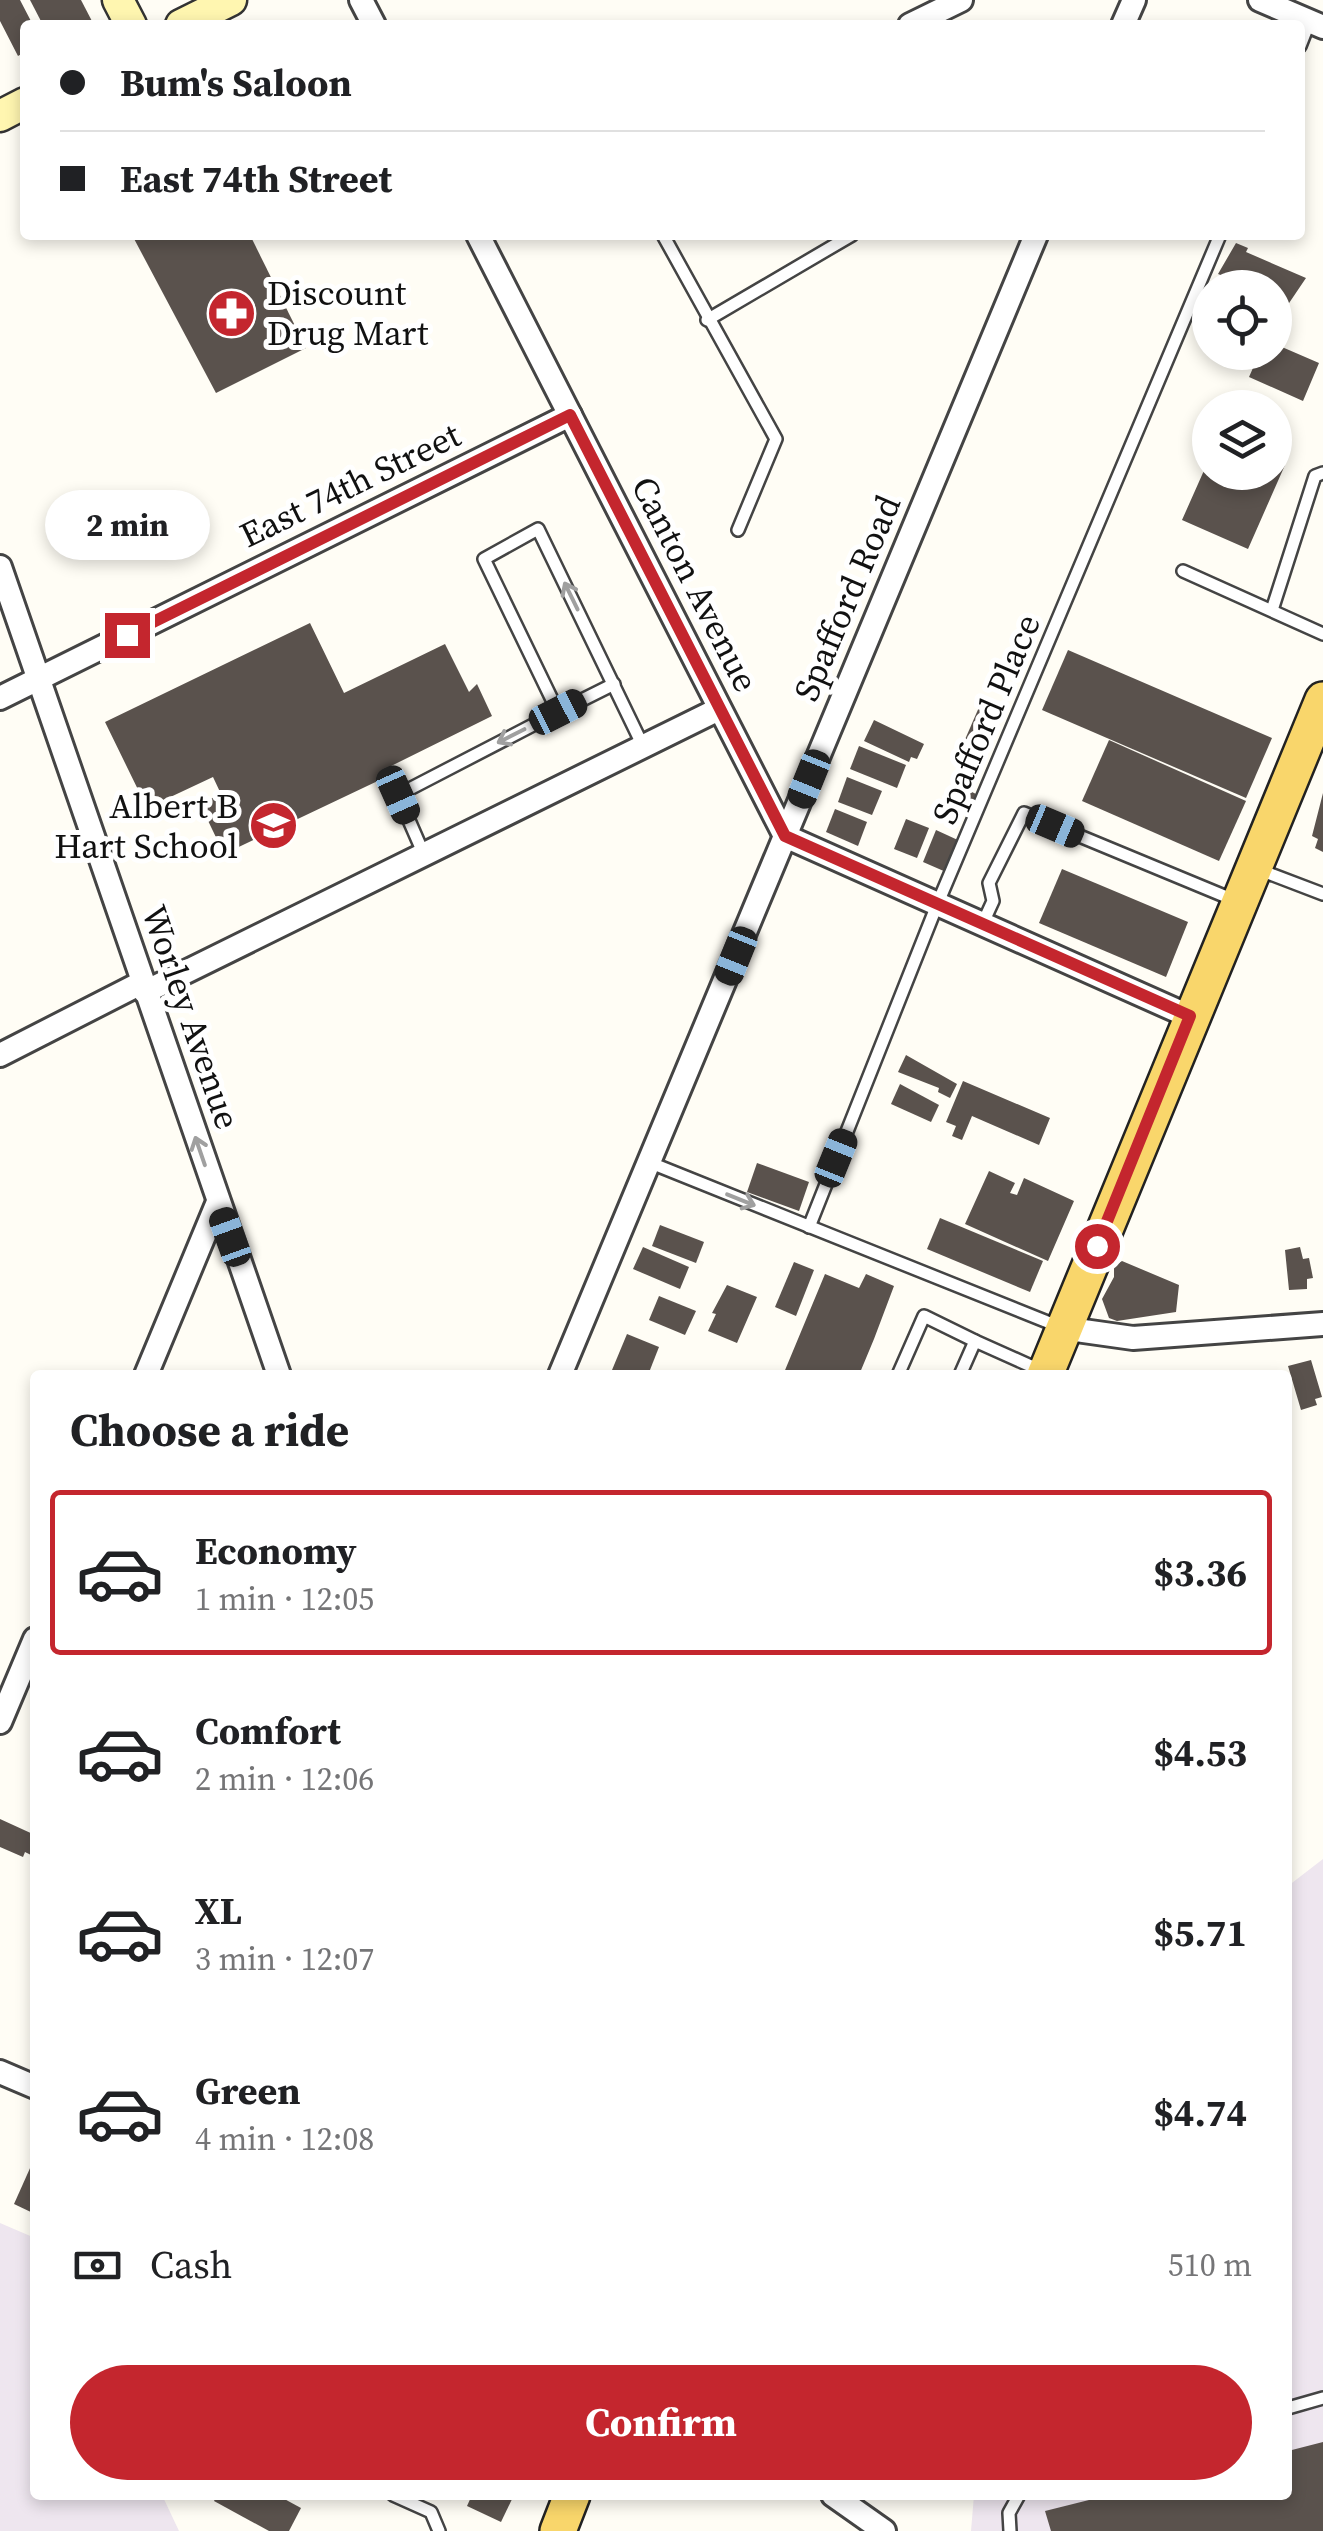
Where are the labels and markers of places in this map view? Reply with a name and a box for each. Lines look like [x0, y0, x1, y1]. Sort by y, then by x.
place label: Discount Drug Mart [267, 269, 429, 357]
pharmacy icon: Discount Drug Mart [206, 287, 258, 339]
place label: Albert B Hart School [54, 782, 238, 870]
school or university icon: Albert B Hart School [247, 800, 299, 852]

